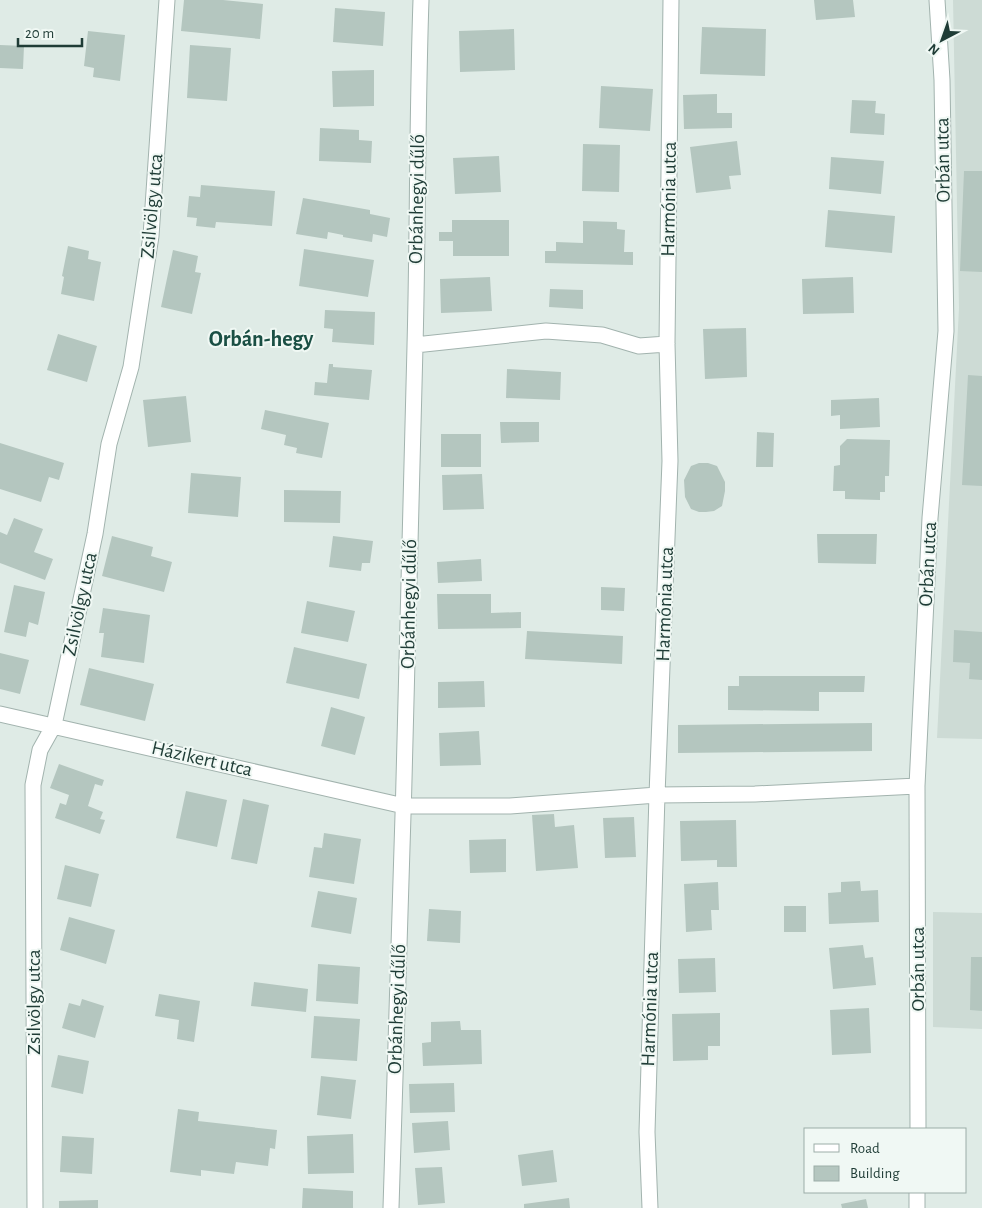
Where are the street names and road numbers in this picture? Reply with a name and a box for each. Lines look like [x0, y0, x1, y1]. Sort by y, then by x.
street label: Orbán utca [932, 117, 954, 203]
street label: Orbánhegyi dűlő [406, 134, 428, 264]
street label: Harmónia utca [658, 141, 680, 257]
street label: Zsilvölgy utca [137, 153, 167, 259]
street label: Orbán utca [916, 521, 940, 607]
street label: Orbánhegyi dűlő [398, 539, 420, 669]
street label: Harmónia utca [653, 546, 677, 662]
street label: Zsilvölgy utca [59, 550, 101, 658]
street label: Házikert utca [150, 738, 254, 780]
street label: Orbán utca [908, 926, 928, 1012]
street label: Orbánhegyi dűlő [385, 944, 409, 1074]
street label: Zsilvölgy utca [24, 949, 44, 1055]
street label: Harmónia utca [638, 951, 662, 1067]

